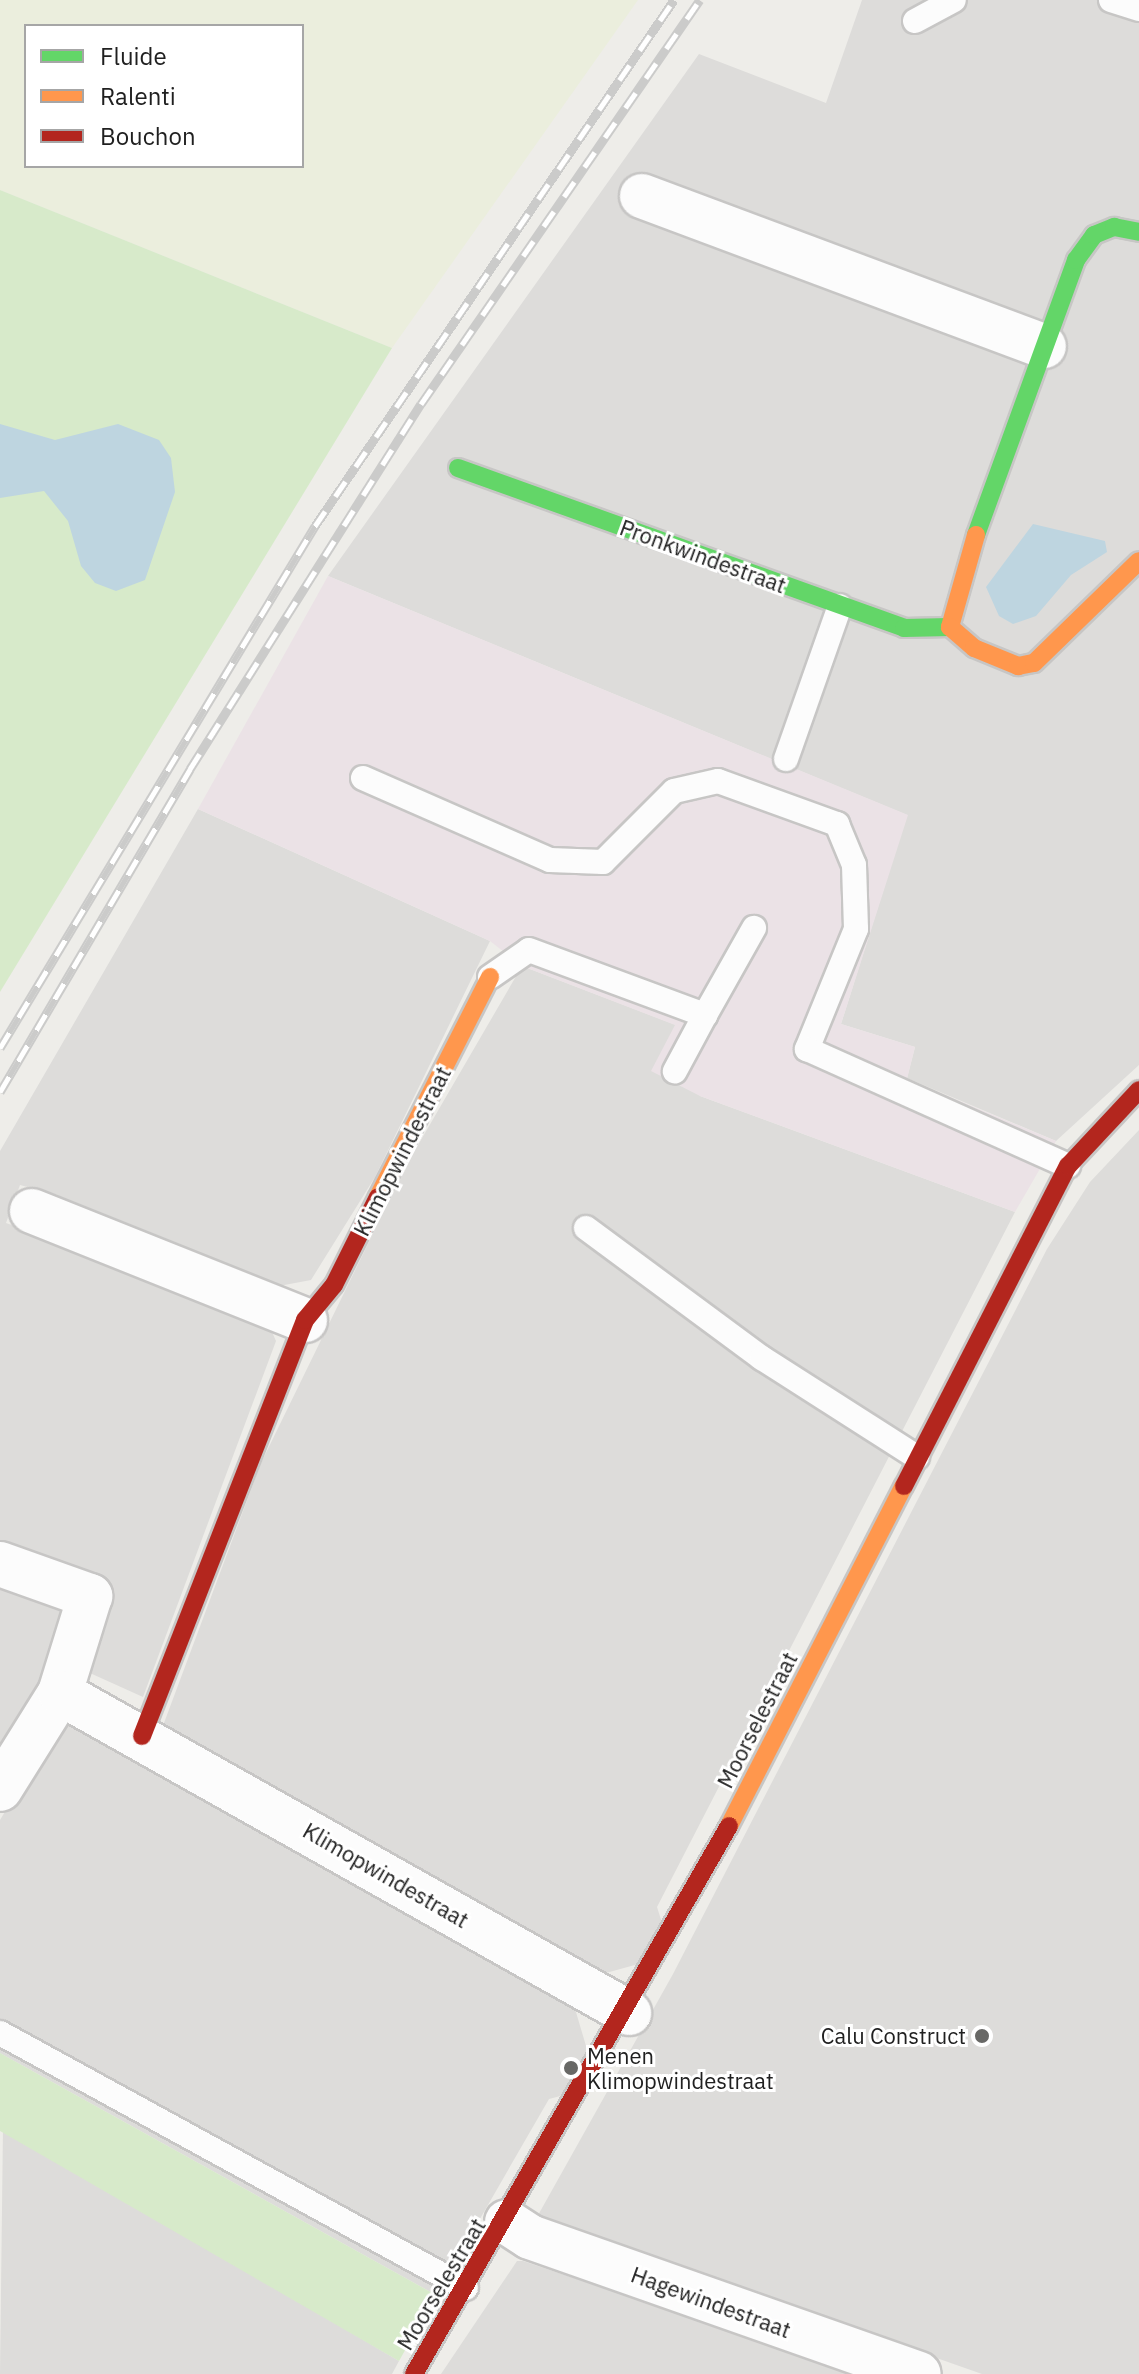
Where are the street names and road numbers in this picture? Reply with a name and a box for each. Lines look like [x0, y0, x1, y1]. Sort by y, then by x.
street label: Pronkwindestraat [616, 514, 790, 598]
street label: Klimopwindestraat [348, 1062, 456, 1240]
street label: Moorselestraat [711, 1648, 803, 1792]
street label: Klimopwindestraat [299, 1817, 473, 1933]
street label: Moorselestraat [391, 2213, 491, 2355]
street label: Hagewindestraat [628, 2261, 794, 2343]

